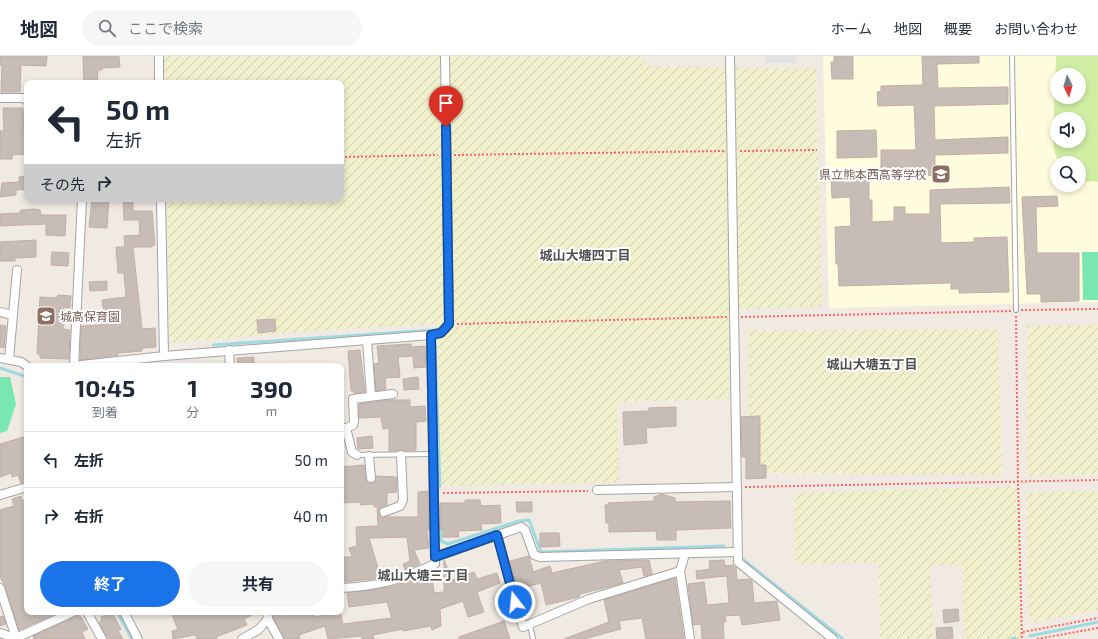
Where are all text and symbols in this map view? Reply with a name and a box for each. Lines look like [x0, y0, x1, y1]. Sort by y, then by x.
search box [82, 10, 362, 46]
text: 地図 [20, 17, 58, 40]
icon: search [96, 17, 118, 39]
text: ここで検索 [128, 19, 203, 37]
text: ホーム [830, 20, 872, 37]
text: 地図 [894, 20, 922, 37]
text: 概要 [944, 20, 972, 37]
text: お問い合わせ [994, 20, 1078, 37]
north arrow [1050, 68, 1086, 104]
map controls [1050, 68, 1086, 192]
pin [429, 86, 463, 127]
text: 50 m [106, 92, 170, 126]
icon: arrive [435, 92, 457, 114]
icon: left [40, 96, 92, 148]
button: sound [1050, 112, 1086, 148]
text: 左折 [106, 129, 142, 151]
button: search [1050, 156, 1086, 192]
school or university icon: 県立熊本西高等学校 [930, 163, 952, 185]
place label: 県立熊本西高等学校 [819, 167, 927, 181]
icon: right [93, 172, 115, 194]
text: その先 [40, 175, 85, 193]
district label: 城山大塘四丁目 [539, 247, 631, 263]
school or university icon: 城高保育園 [35, 305, 57, 327]
place label: 城高保育園 [60, 309, 120, 323]
district label: 城山大塘五丁目 [826, 356, 918, 372]
text: 10:45 [75, 373, 135, 402]
text: 1 [187, 373, 198, 402]
text: 390 [250, 374, 293, 403]
text: m [266, 403, 277, 419]
text: 到着 [92, 404, 118, 420]
text: 分 [186, 404, 199, 420]
icon: left [40, 449, 62, 471]
text: 左折 [74, 451, 104, 469]
text: 50 m [294, 451, 328, 469]
icon: right [40, 505, 62, 527]
text: 右折 [74, 507, 104, 525]
text: 40 m [293, 507, 328, 525]
button: 終了 [40, 561, 180, 607]
button: 共有 [188, 561, 328, 607]
district label: 城山大塘三丁目 [377, 567, 469, 583]
position arrow [494, 581, 536, 623]

